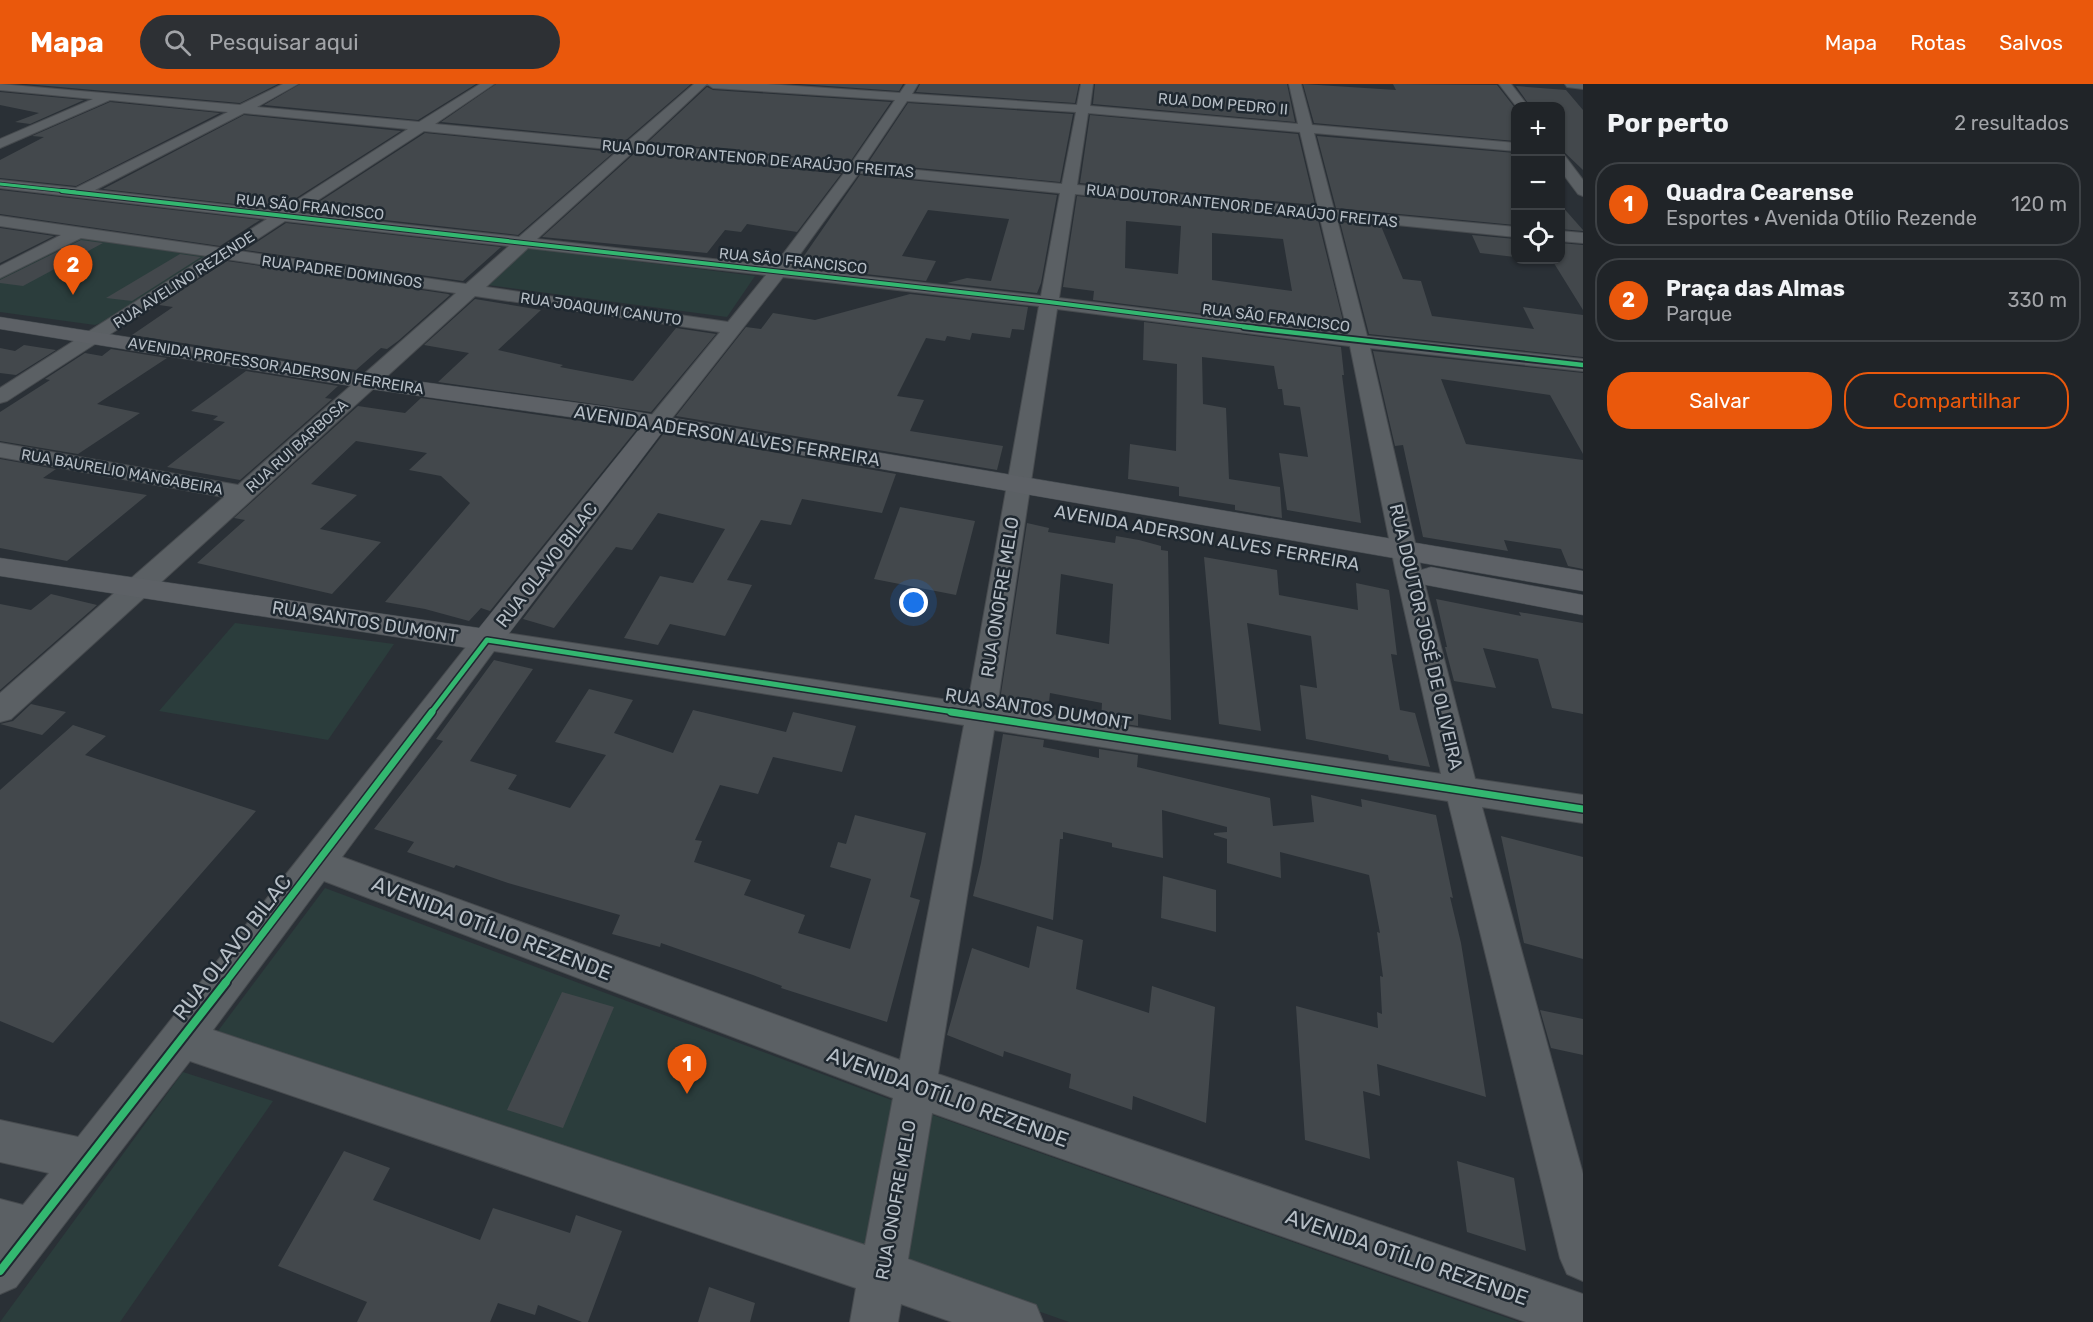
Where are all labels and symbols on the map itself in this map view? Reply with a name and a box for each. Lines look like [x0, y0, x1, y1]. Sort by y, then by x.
street label: RUA DOM PEDRO II [1157, 89, 1289, 119]
street label: RUA DOUTOR ANTENOR DE ARAÚJO FREITAS [601, 136, 915, 182]
street label: RUA DOUTOR ANTENOR DE ARAÚJO FREITAS [1085, 181, 1399, 231]
street label: RUA SÃO FRANCISCO [235, 190, 385, 224]
street label: RUA AVELINO REZENDE [110, 228, 258, 332]
street label: RUA SÃO FRANCISCO [718, 244, 868, 278]
pin: 2 [54, 246, 92, 295]
street label: RUA PADRE DOMINGOS [260, 252, 424, 292]
street label: RUA JOAQUIM CANUTO [519, 289, 683, 329]
street label: RUA SÃO FRANCISCO [1201, 300, 1351, 336]
street label: AVENIDA PROFESSOR ADERSON FERREIRA [127, 334, 425, 398]
street label: RUA RUI BARBOSA [242, 396, 352, 496]
street label: AVENIDA ADERSON ALVES FERREIRA [572, 401, 882, 471]
street label: RUA BAURELIO MANGABEIRA [20, 445, 224, 499]
street label: RUA OLAVO BILAC [491, 498, 603, 632]
street label: AVENIDA ADERSON ALVES FERREIRA [1053, 500, 1361, 576]
street label: RUA DOUTOR JOSÉ DE OLIVEIRA [1385, 502, 1467, 772]
street label: RUA ONOFRE MELO [976, 515, 1024, 679]
your location [899, 588, 928, 617]
street label: RUA SANTOS DUMONT [270, 596, 460, 648]
street label: RUA SANTOS DUMONT [943, 683, 1133, 735]
street label: RUA OLAVO BILAC [167, 869, 297, 1025]
street label: AVENIDA OTÍLIO REZENDE [368, 871, 616, 985]
street label: AVENIDA OTÍLIO REZENDE [824, 1042, 1072, 1152]
pin: 1 [668, 1044, 706, 1094]
street label: RUA ONOFRE MELO [871, 1118, 921, 1282]
street label: AVENIDA OTÍLIO REZENDE [1282, 1204, 1532, 1310]

